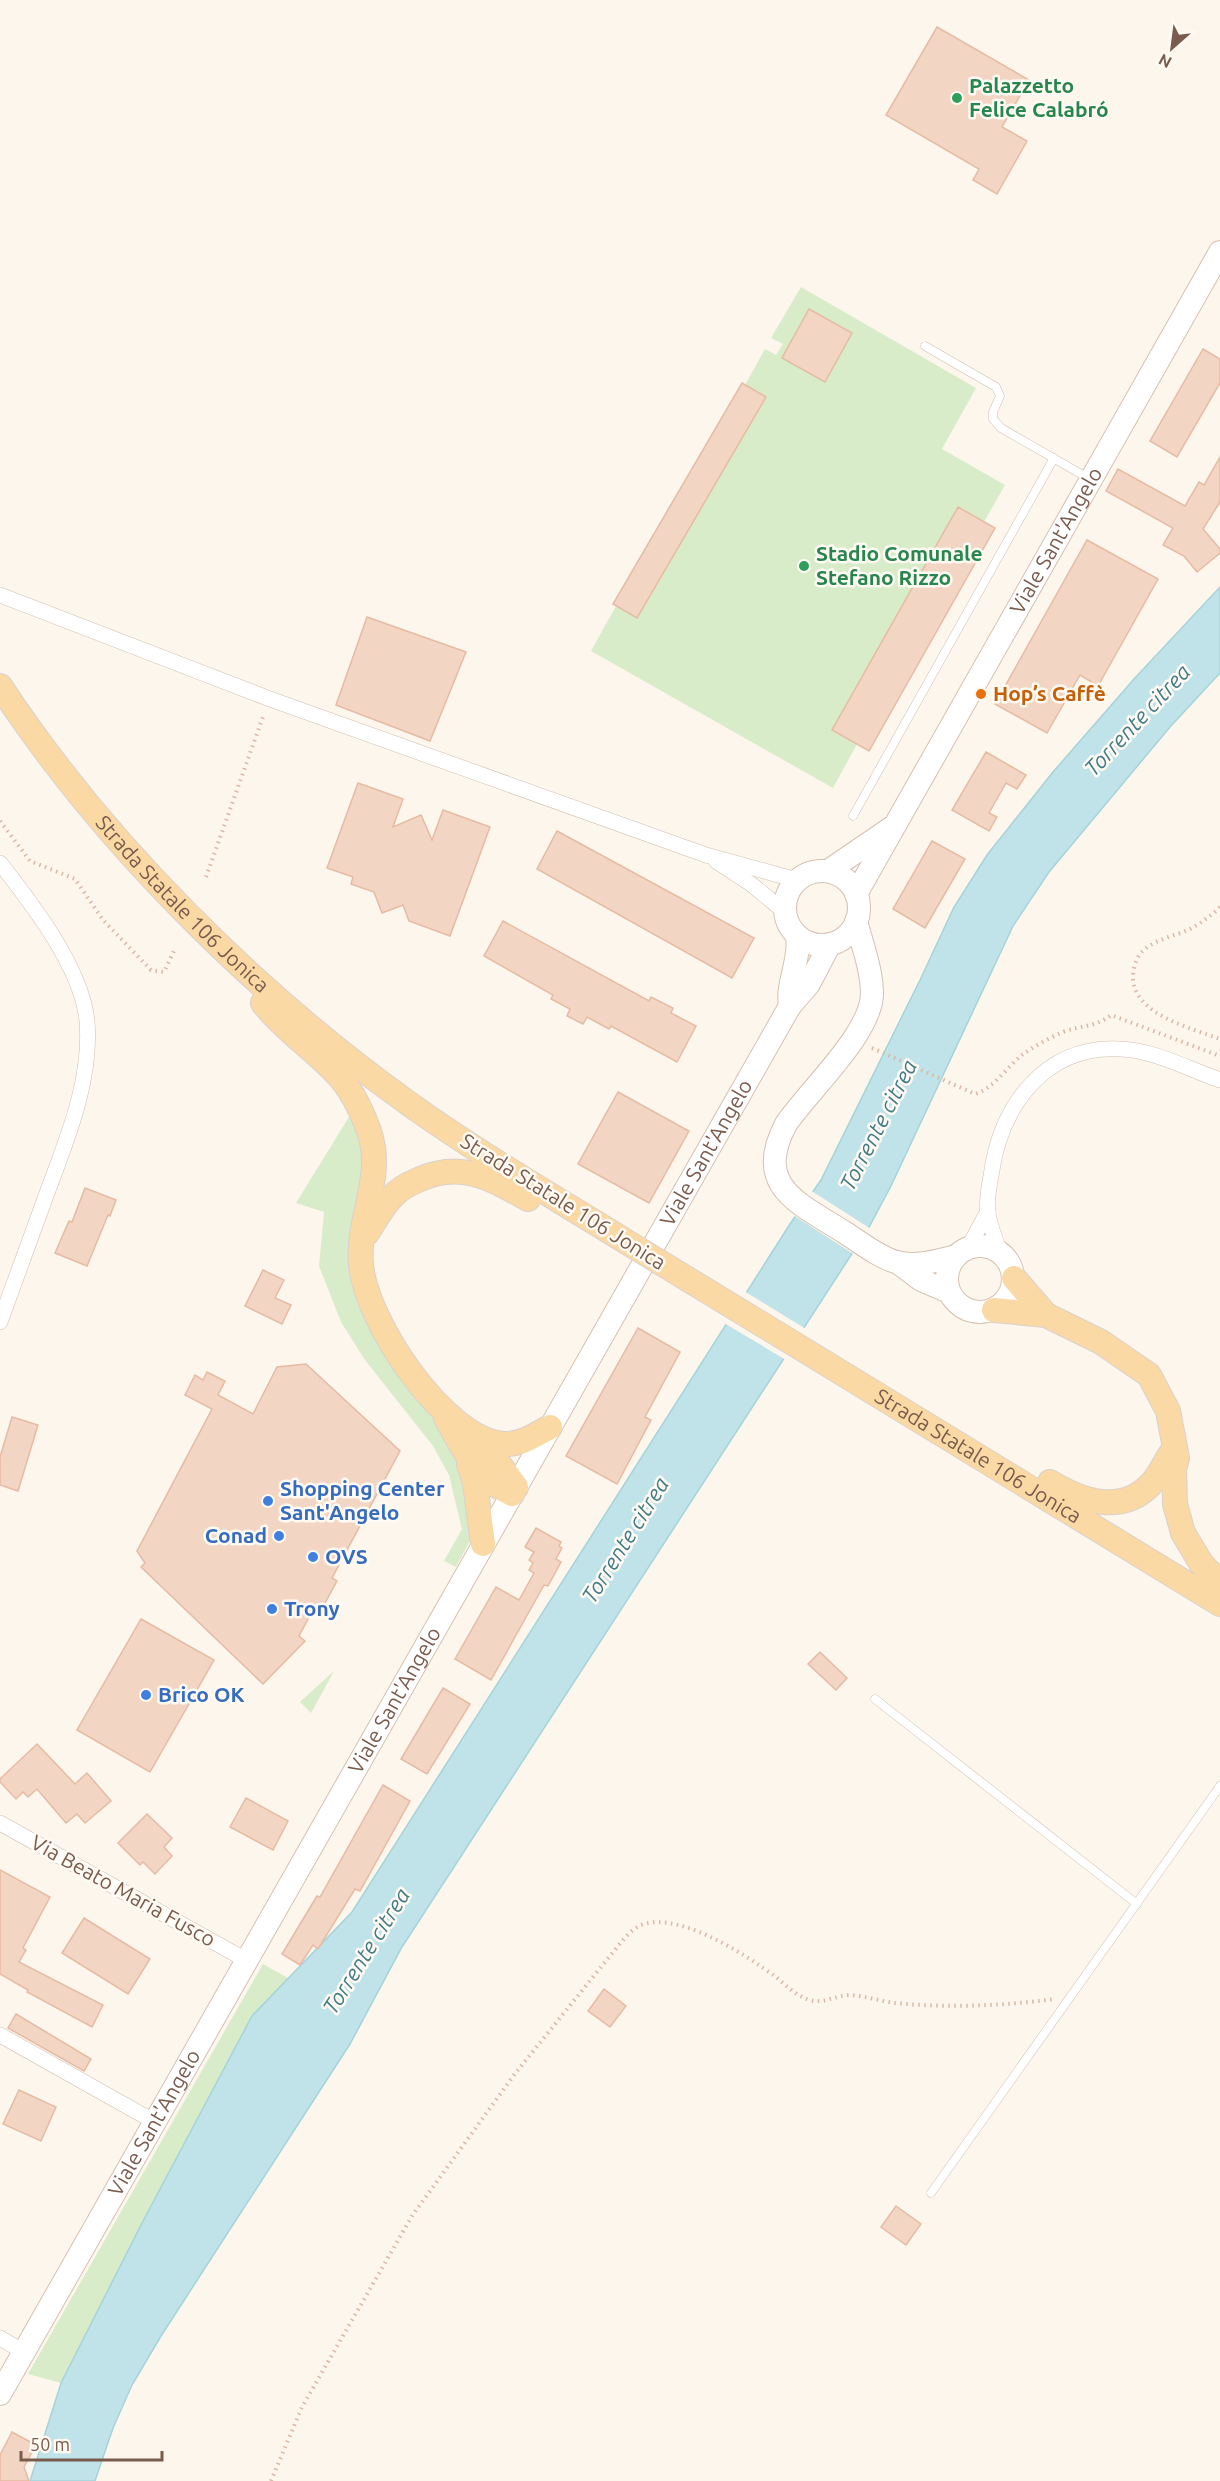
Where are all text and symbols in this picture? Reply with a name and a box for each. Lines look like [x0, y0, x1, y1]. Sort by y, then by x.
north arrow [1142, 18, 1202, 78]
text: N [1155, 50, 1174, 72]
place label: Palazzetto Felice Calabró [969, 73, 1109, 121]
marker: Palazzetto Felice Calabró [950, 91, 964, 105]
street label: Viale Sant'Angelo [1004, 463, 1106, 618]
place label: Stadio Comunale Stefano Rizzo [816, 541, 983, 589]
marker: Stadio Comunale Stefano Rizzo [797, 559, 811, 573]
water label: Torrente citrea [1079, 659, 1195, 781]
place label: Hop’s Caffè [993, 681, 1106, 705]
marker: Hop’s Caffè [974, 687, 988, 701]
street label: Strada Statale 106 Jonica [91, 810, 274, 997]
water label: Torrente citrea [834, 1055, 921, 1194]
street label: Viale Sant'Angelo [654, 1075, 757, 1230]
street label: Strada Statale 106 Jonica [457, 1128, 671, 1274]
street label: Strada Statale 106 Jonica [871, 1383, 1086, 1527]
water label: Torrente citrea [576, 1472, 673, 1607]
place label: Shopping Center Sant'Angelo [280, 1476, 445, 1524]
marker: Shopping Center Sant'Angelo [261, 1494, 275, 1508]
place label: Conad [205, 1523, 267, 1547]
marker: Conad [272, 1529, 286, 1543]
place label: OVS [325, 1544, 368, 1568]
marker: OVS [306, 1550, 320, 1564]
place label: Trony [284, 1596, 340, 1620]
marker: Trony [265, 1602, 279, 1616]
street label: Viale Sant'Angelo [343, 1622, 445, 1778]
place label: Brico OK [158, 1682, 244, 1706]
marker: Brico OK [139, 1688, 153, 1702]
street label: Via Beato Maria Fusco [27, 1829, 220, 1951]
water label: Torrente citrea [317, 1883, 414, 2018]
street label: Viale Sant'Angelo [102, 2045, 205, 2200]
scale bar [21, 2424, 162, 2462]
text: 50 m [30, 2434, 70, 2454]

